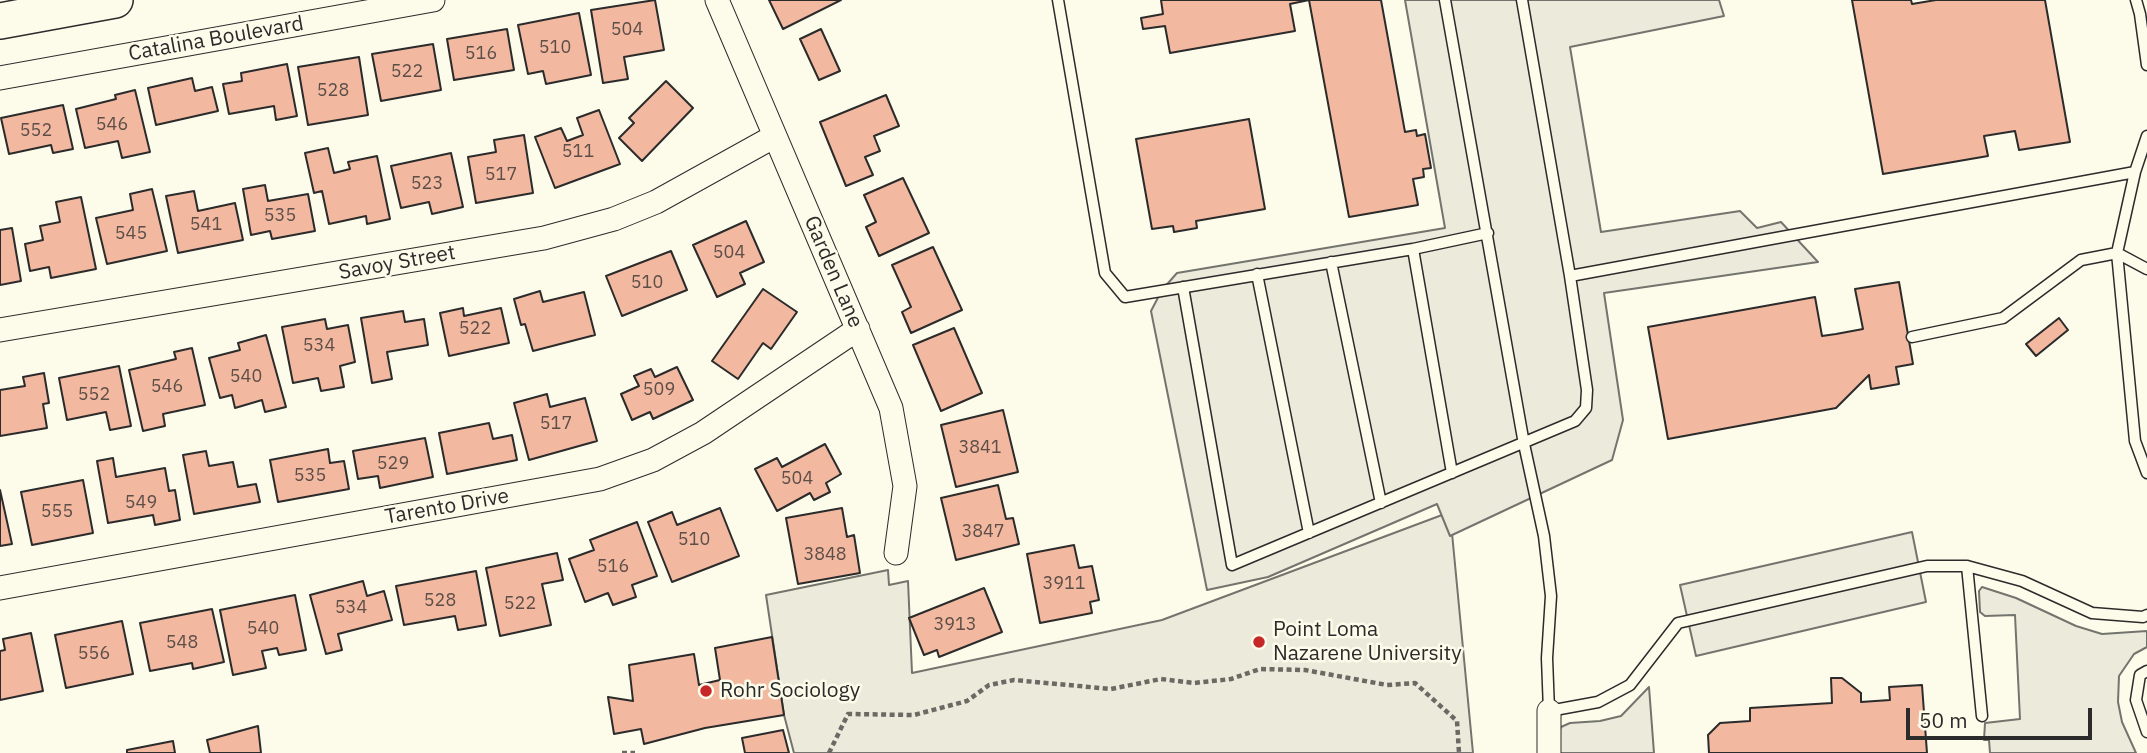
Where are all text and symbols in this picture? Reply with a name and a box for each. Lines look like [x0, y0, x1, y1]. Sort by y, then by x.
street label: Catalina Boulevard [126, 11, 306, 67]
house number: 504 [611, 19, 643, 41]
house number: 510 [539, 37, 571, 59]
house number: 516 [465, 43, 497, 65]
house number: 522 [391, 61, 423, 83]
house number: 528 [317, 80, 349, 102]
house number: 546 [96, 114, 128, 136]
house number: 552 [20, 120, 52, 142]
house number: 511 [562, 141, 594, 163]
house number: 517 [485, 164, 517, 186]
house number: 523 [411, 173, 443, 195]
house number: 535 [264, 205, 296, 227]
street label: Garden Lane [798, 212, 868, 332]
house number: 541 [190, 214, 222, 236]
house number: 545 [115, 223, 147, 245]
street label: Savoy Street [337, 240, 457, 286]
house number: 504 [713, 242, 745, 264]
house number: 510 [631, 272, 663, 294]
house number: 522 [459, 318, 491, 340]
house number: 534 [303, 335, 335, 357]
house number: 540 [230, 366, 262, 388]
house number: 546 [151, 376, 183, 398]
house number: 509 [643, 379, 675, 401]
house number: 552 [78, 384, 110, 406]
house number: 517 [540, 413, 572, 435]
house number: 3841 [958, 437, 1002, 459]
house number: 529 [377, 453, 409, 475]
house number: 535 [294, 465, 326, 487]
house number: 504 [781, 468, 813, 490]
street label: Tarento Drive [383, 484, 511, 530]
house number: 549 [125, 492, 157, 514]
house number: 555 [41, 501, 73, 523]
house number: 3847 [961, 521, 1005, 543]
house number: 510 [678, 529, 710, 551]
house number: 3848 [803, 544, 847, 566]
house number: 516 [597, 556, 629, 578]
house number: 3911 [1042, 573, 1086, 595]
house number: 528 [424, 590, 456, 612]
house number: 522 [504, 593, 536, 615]
house number: 534 [335, 597, 367, 619]
house number: 3913 [933, 614, 977, 636]
place label: Point Loma Nazarene University [1273, 617, 1462, 667]
house number: 540 [247, 618, 279, 640]
house number: 548 [166, 632, 198, 654]
marker: Point Loma Nazarene University [1251, 634, 1267, 650]
house number: 556 [78, 643, 110, 665]
place label: Rohr Sociology [720, 678, 860, 704]
marker: Rohr Sociology [698, 683, 714, 699]
scale bar [1909, 694, 2094, 738]
text: 50 m [1919, 706, 1968, 734]

